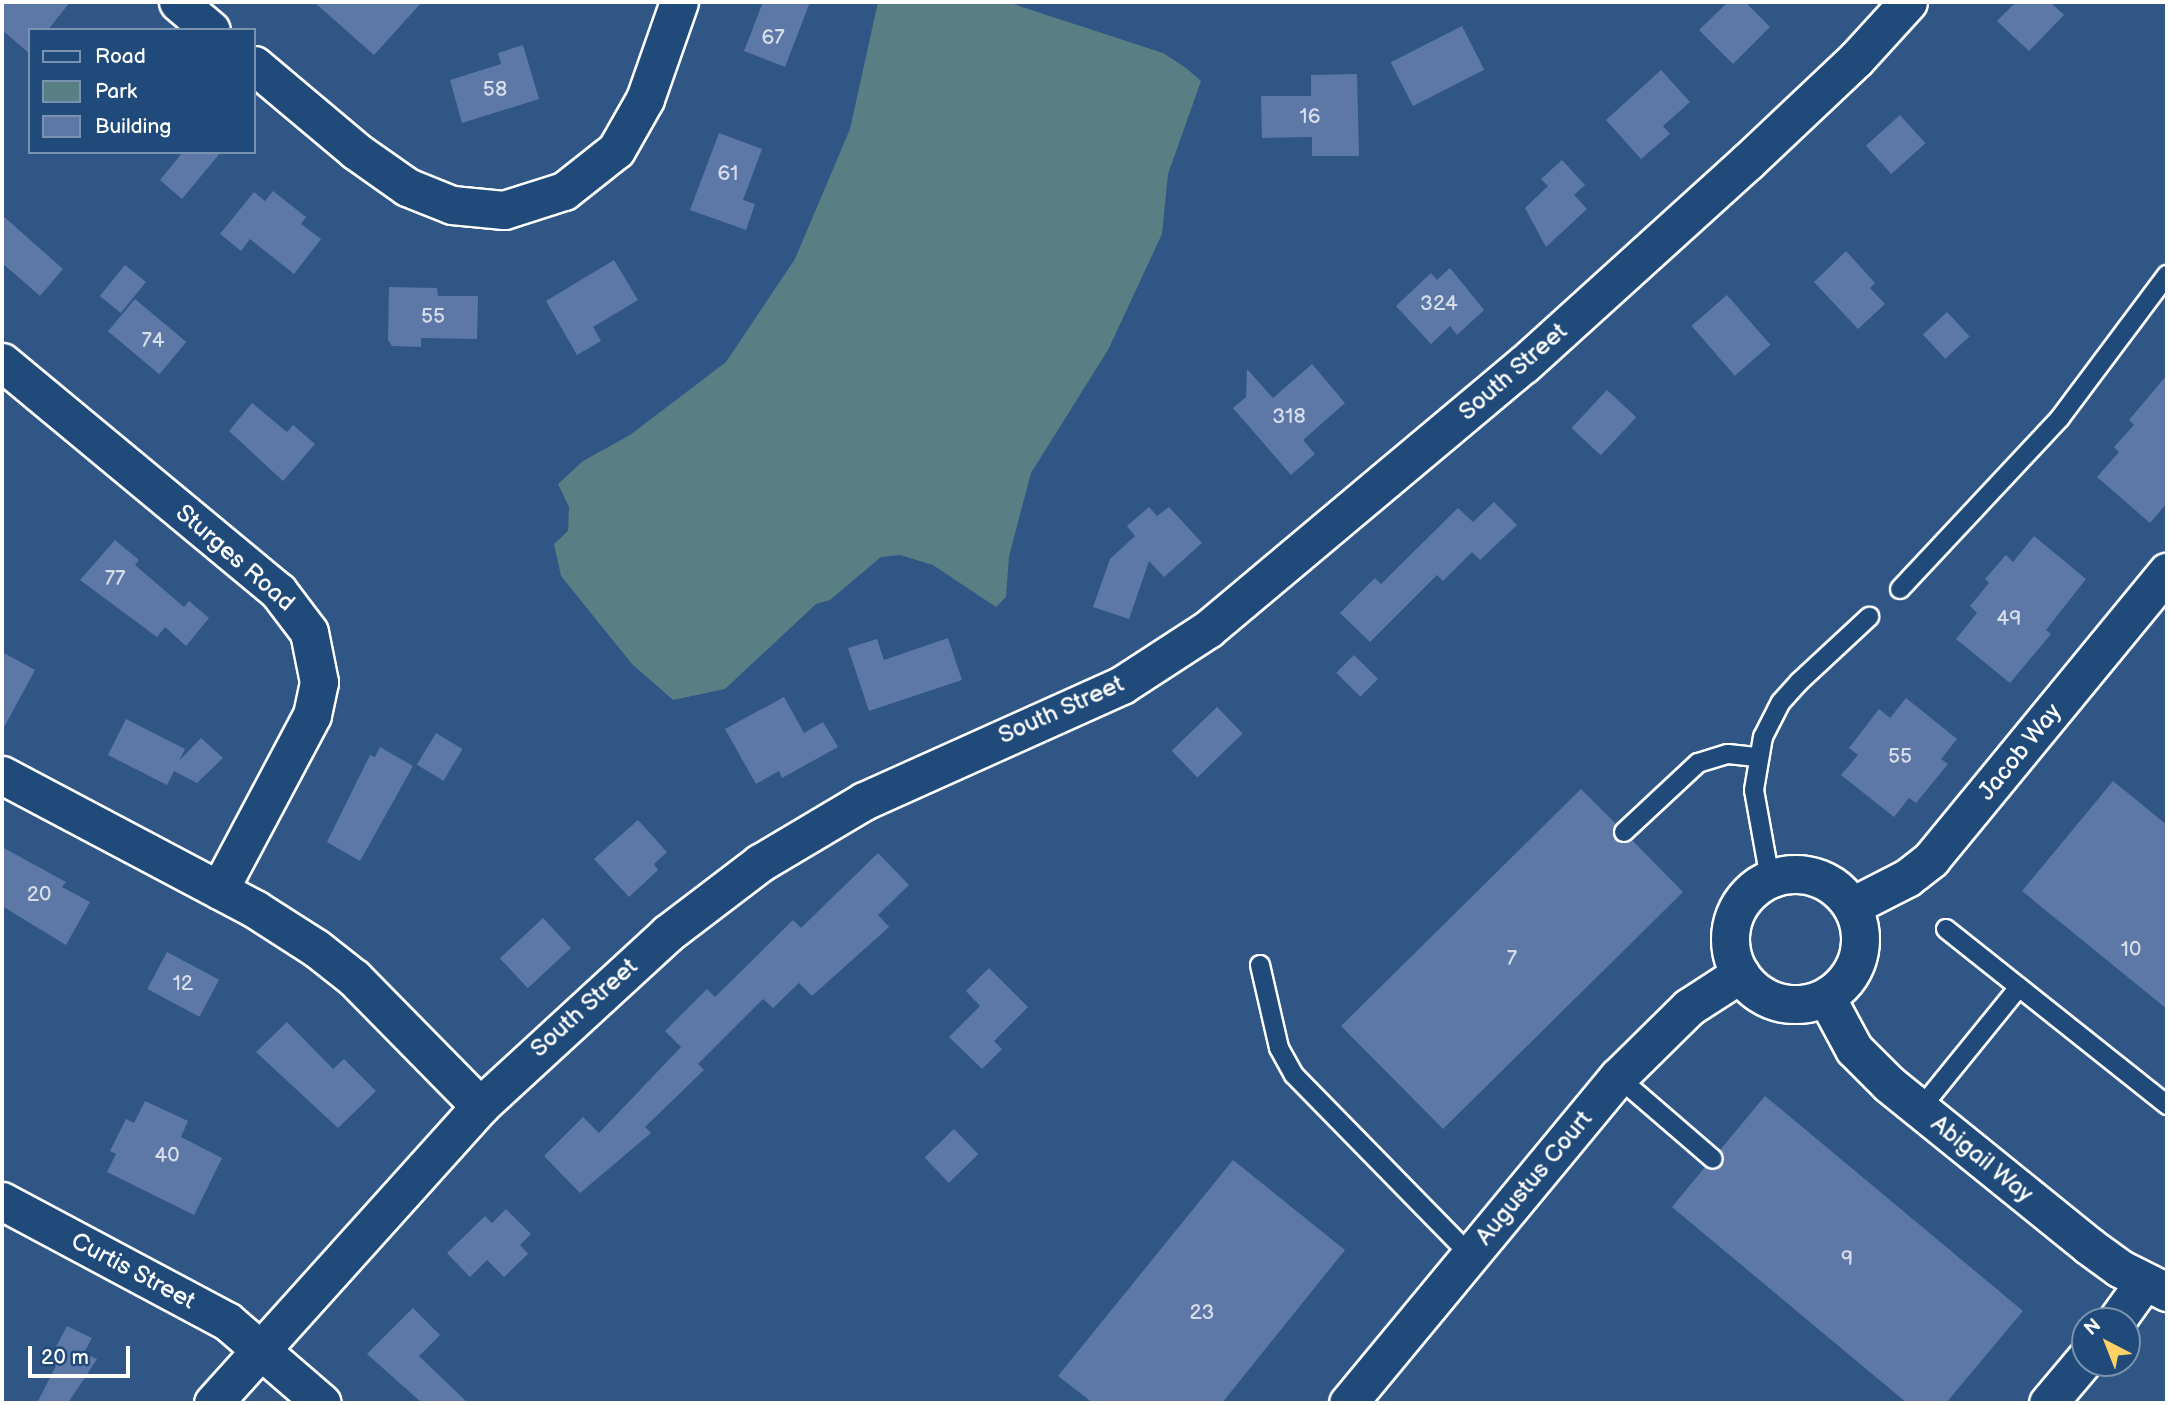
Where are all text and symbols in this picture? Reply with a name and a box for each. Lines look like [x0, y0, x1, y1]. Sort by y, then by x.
house number: 67 [761, 25, 785, 51]
legend [28, 28, 256, 154]
text: Road [95, 44, 146, 69]
house number: 58 [483, 77, 507, 103]
text: Park [95, 79, 137, 104]
house number: 16 [1300, 104, 1320, 130]
text: Building [95, 114, 171, 139]
house number: 61 [718, 161, 738, 187]
house number: 324 [1420, 291, 1458, 317]
house number: 55 [421, 304, 445, 330]
street label: South Street [1453, 317, 1573, 427]
house number: 74 [141, 328, 165, 354]
house number: 318 [1272, 404, 1306, 430]
street label: Sturges Road [170, 499, 300, 617]
house number: 77 [105, 566, 125, 592]
house number: 49 [1997, 606, 2021, 632]
street label: South Street [994, 670, 1128, 750]
street label: Jacob Way [1972, 697, 2068, 807]
house number: 55 [1888, 744, 1912, 770]
house number: 20 [27, 882, 51, 908]
house number: 10 [2121, 937, 2141, 963]
house number: 7 [1507, 946, 1517, 972]
street label: South Street [524, 952, 644, 1064]
house number: 12 [173, 971, 193, 997]
street label: Augustus Court [1470, 1105, 1598, 1251]
street label: Abigail Way [1925, 1109, 2039, 1209]
house number: 40 [154, 1143, 180, 1169]
street label: Curtis Street [66, 1226, 200, 1316]
house number: 9 [1841, 1246, 1853, 1272]
house number: 23 [1190, 1300, 1214, 1326]
north arrow [2071, 1307, 2141, 1377]
text: N [2080, 1314, 2106, 1341]
scale bar [32, 1332, 133, 1376]
text: 20 m [41, 1345, 89, 1370]

